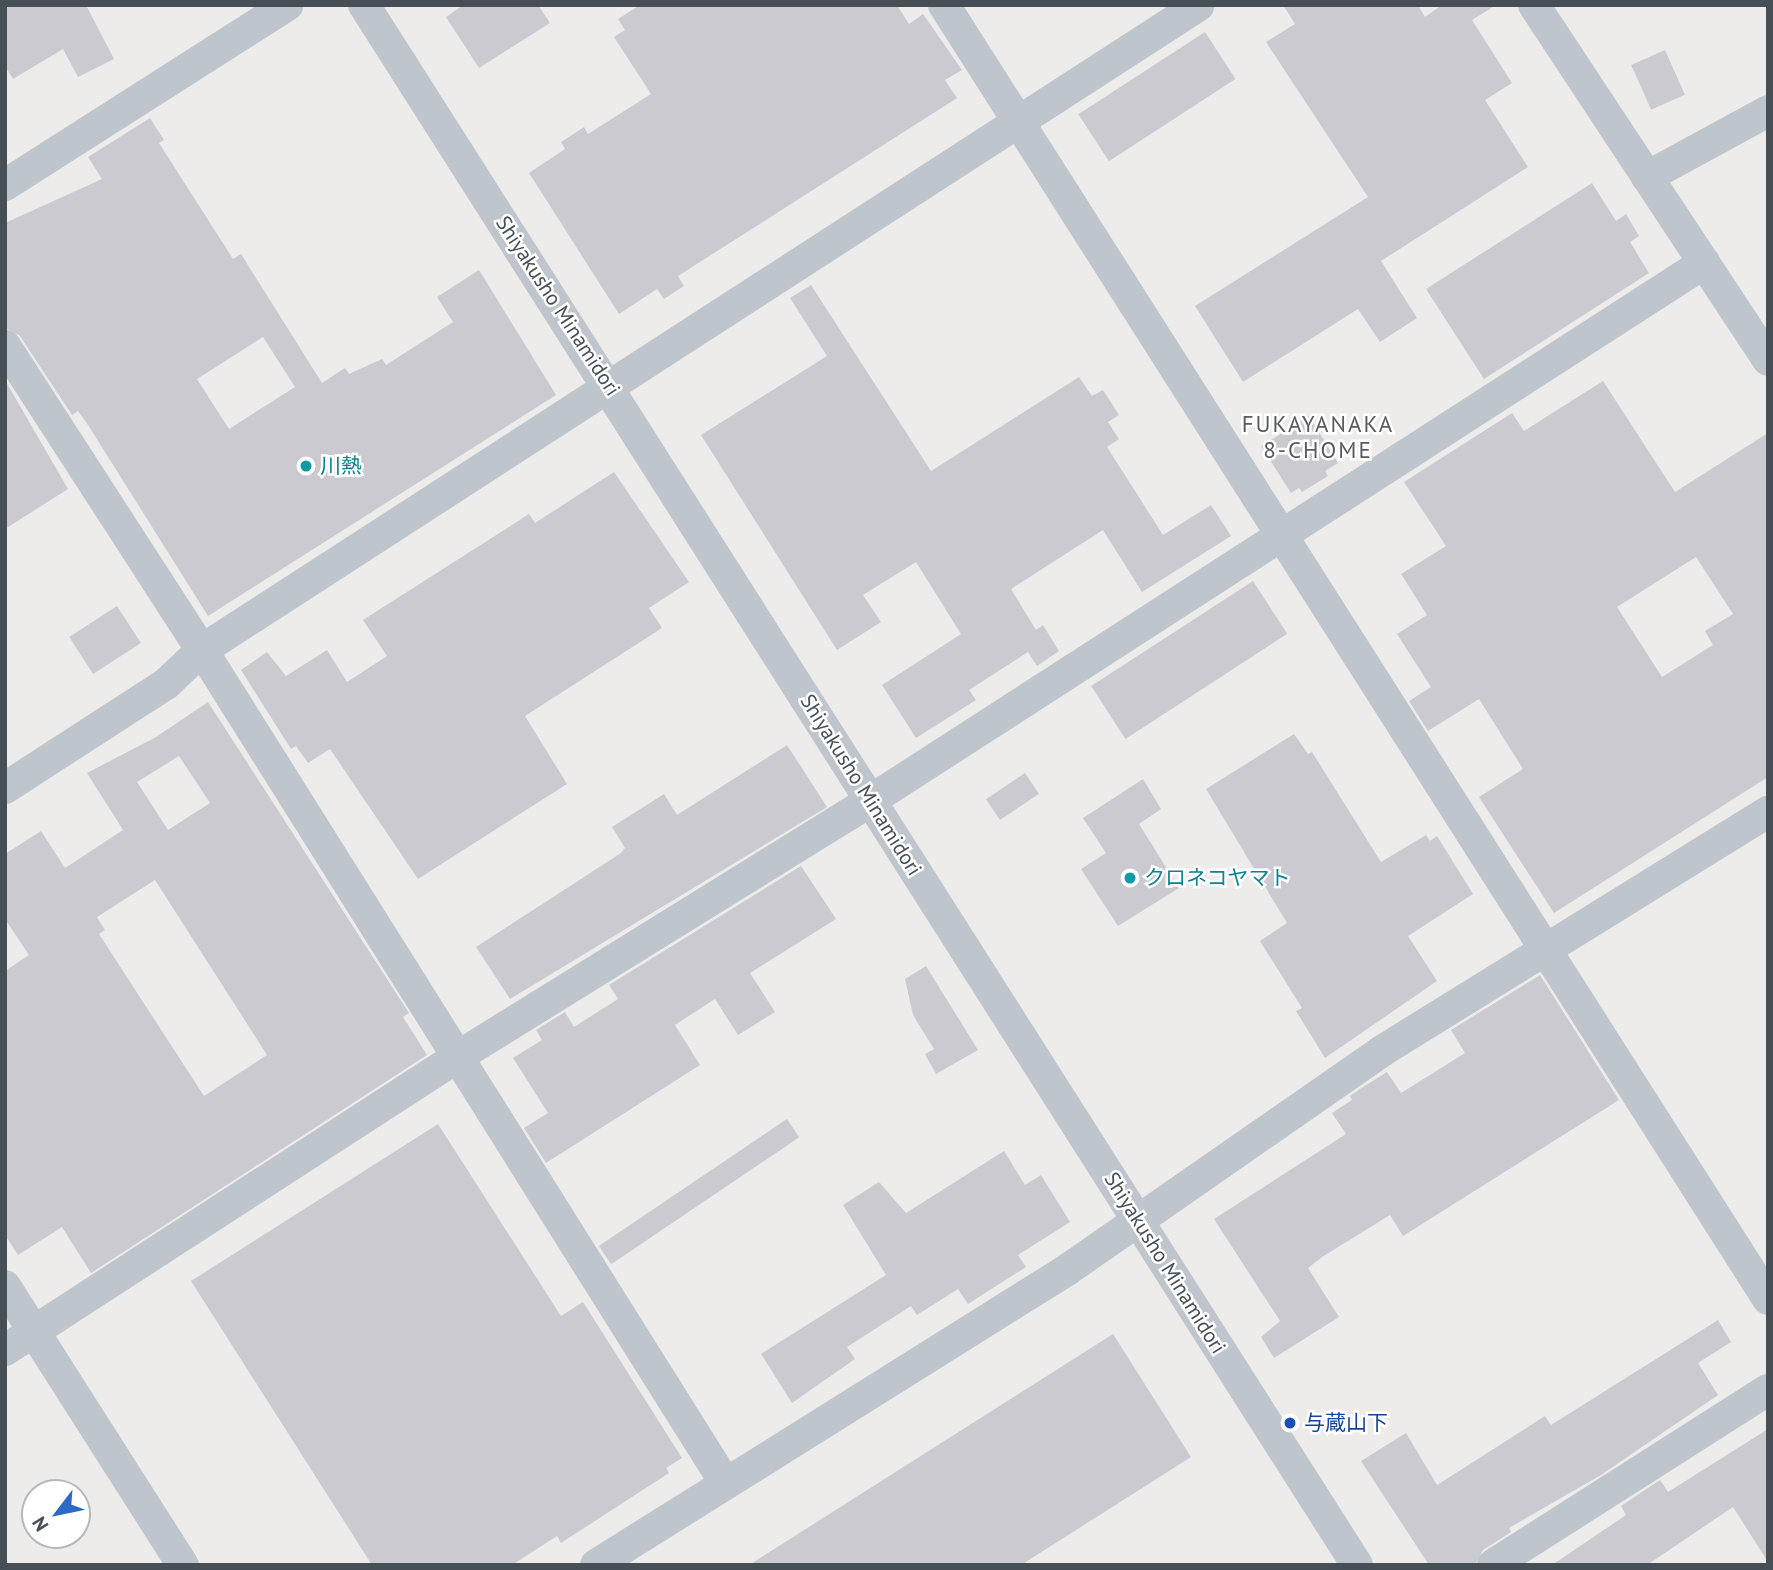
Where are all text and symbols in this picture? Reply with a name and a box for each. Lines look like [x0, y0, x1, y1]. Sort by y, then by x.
street label: Shiyakusho Minamidori [490, 211, 626, 401]
district label: FUKAYANAKA 8-CHOME [1243, 410, 1393, 464]
place label: 川熱 [320, 453, 362, 479]
marker: 川熱 [298, 458, 314, 474]
street label: Shiyakusho Minamidori [795, 690, 927, 880]
place label: クロネコヤマト [1144, 865, 1291, 891]
marker: クロネコヤマト [1122, 870, 1138, 886]
street label: Shiyakusho Minamidori [1099, 1168, 1231, 1358]
place label: 与蔵山下 [1304, 1410, 1388, 1436]
marker: 与蔵山下 [1282, 1415, 1298, 1431]
north arrow [21, 1479, 91, 1549]
text: N [26, 1512, 53, 1536]

